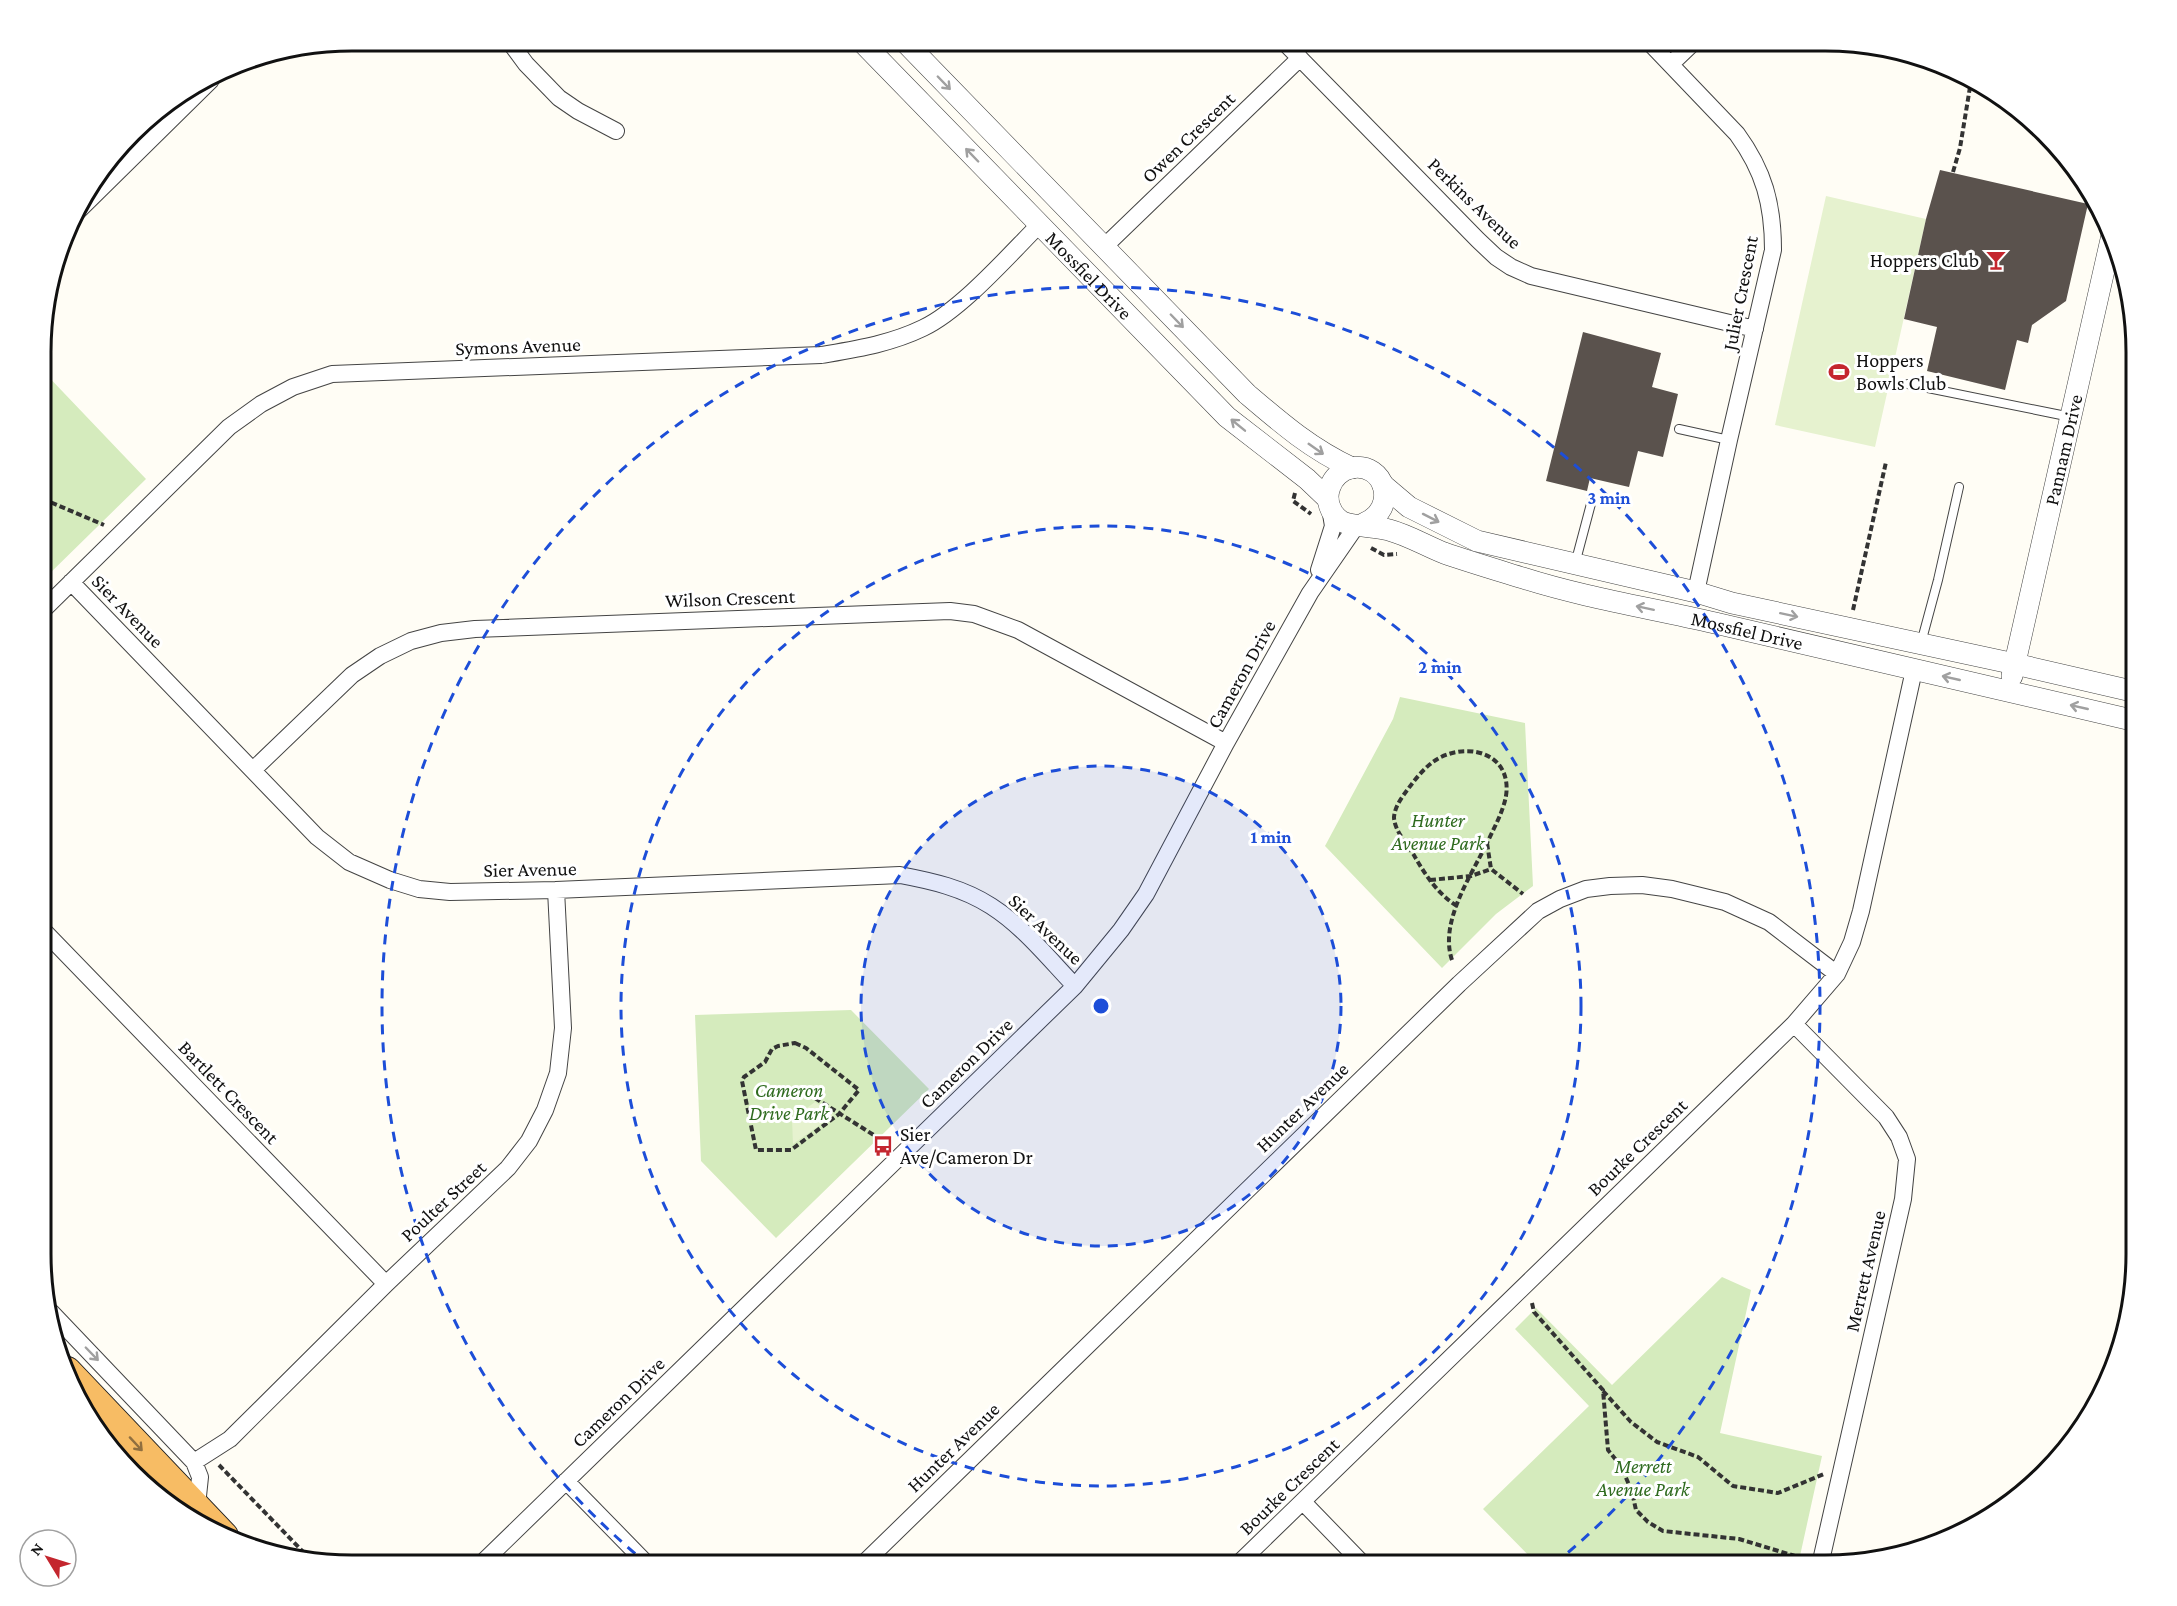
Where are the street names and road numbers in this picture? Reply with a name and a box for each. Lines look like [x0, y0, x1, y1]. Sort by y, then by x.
street label: Owen Crescent [1137, 87, 1239, 187]
street label: Perkins Avenue [1424, 153, 1526, 253]
street label: Mossfiel Drive [1041, 227, 1137, 324]
street label: Julier Crescent [1718, 233, 1763, 354]
street label: Symons Avenue [455, 333, 581, 360]
street label: Pannam Drive [2040, 392, 2087, 507]
street label: Sier Avenue [88, 570, 168, 652]
street label: Wilson Crescent [665, 585, 796, 611]
street label: Mossfiel Drive [1689, 607, 1805, 654]
street label: Cameron Drive [1202, 616, 1280, 732]
street label: Sier Avenue [483, 857, 577, 881]
street label: Sier Avenue [1004, 889, 1088, 969]
street label: Cameron Drive [915, 1013, 1017, 1113]
street label: Bartlett Crescent [174, 1036, 284, 1148]
street label: Hunter Avenue [1251, 1057, 1353, 1156]
street label: Bourke Crescent [1583, 1094, 1692, 1200]
street label: Poulter Street [396, 1156, 490, 1246]
street label: Merrett Avenue [1840, 1208, 1890, 1334]
street label: Cameron Drive [567, 1352, 669, 1452]
street label: Hunter Avenue [902, 1397, 1004, 1496]
street label: Bourke Crescent [1235, 1433, 1344, 1539]

